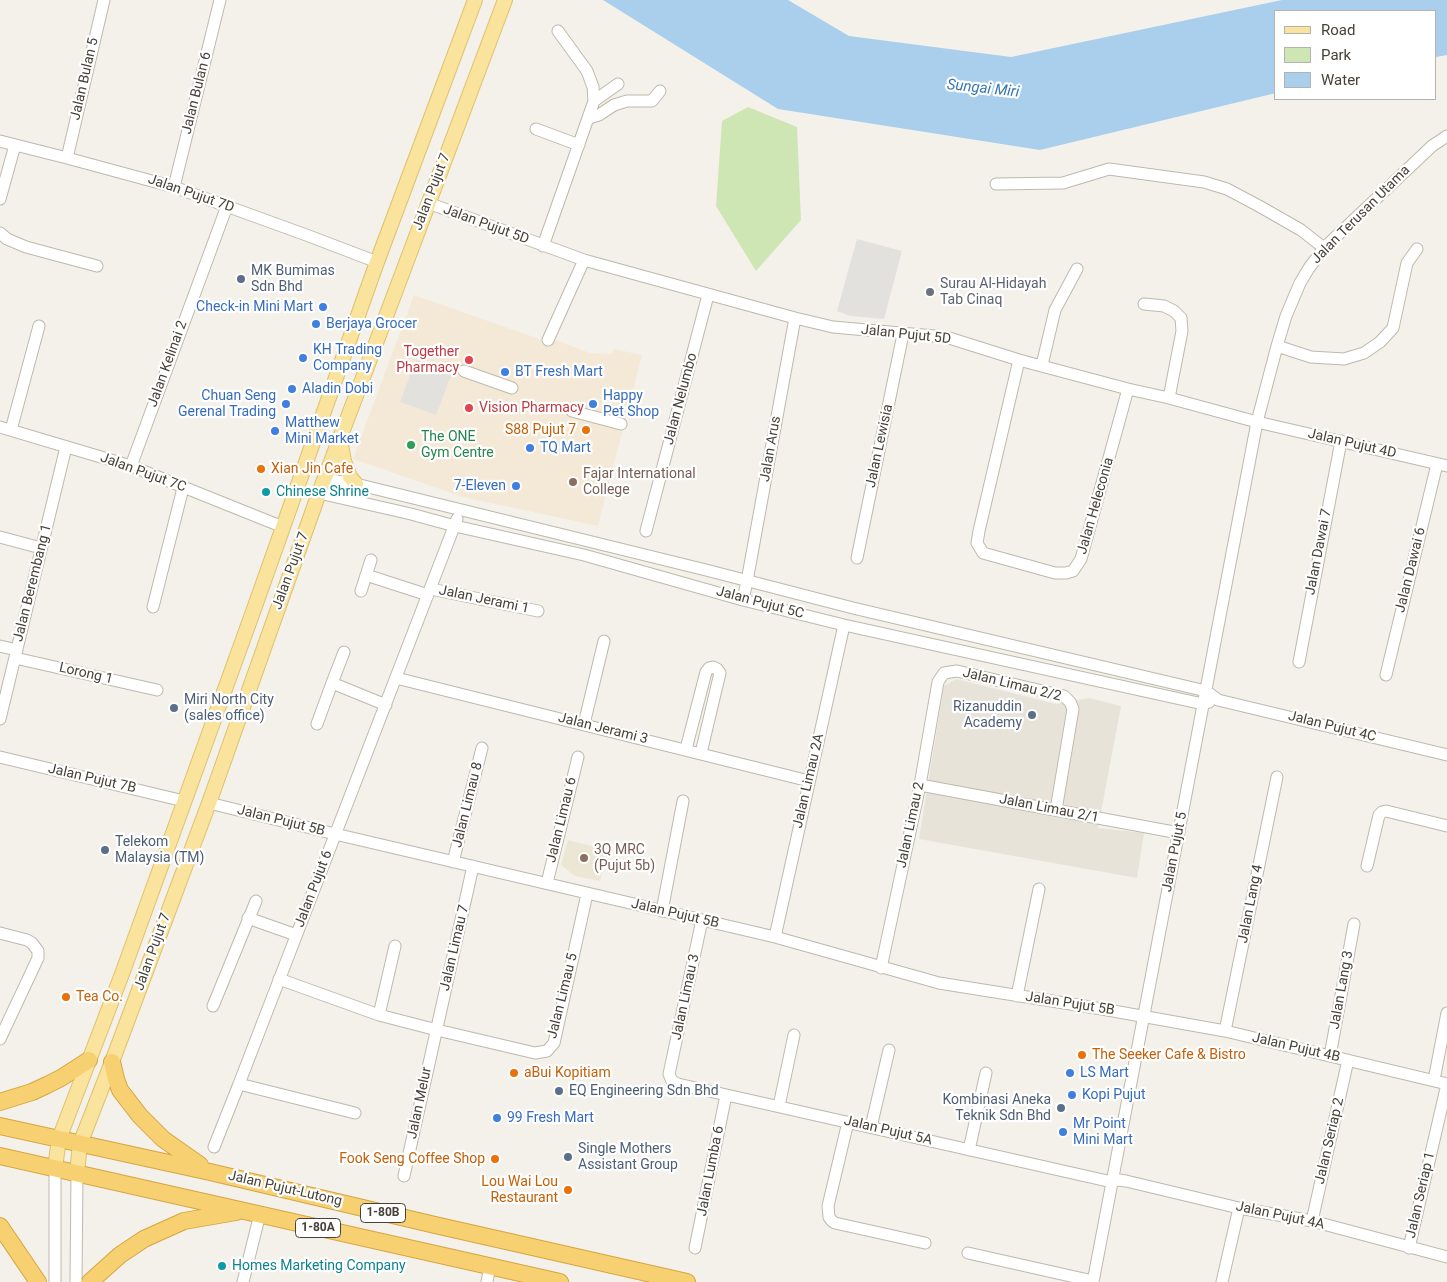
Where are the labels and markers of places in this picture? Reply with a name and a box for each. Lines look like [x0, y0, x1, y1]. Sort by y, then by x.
place label: MK Bumimas Sdn Bhd [251, 263, 335, 296]
marker: MK Bumimas Sdn Bhd [235, 273, 247, 285]
place label: Surau Al-Hidayah Tab Cinaq [940, 276, 1046, 308]
marker: Surau Al-Hidayah Tab Cinaq [924, 286, 936, 298]
place label: Check-in Mini Mart [196, 299, 313, 315]
marker: Check-in Mini Mart [317, 301, 329, 313]
place label: Berjaya Grocer [326, 316, 417, 332]
marker: Berjaya Grocer [310, 318, 322, 330]
place label: KH Trading Company [313, 342, 382, 374]
place label: Together Pharmacy [396, 344, 459, 377]
marker: KH Trading Company [297, 352, 309, 364]
marker: Together Pharmacy [463, 354, 475, 366]
place label: BT Fresh Mart [515, 364, 603, 380]
marker: BT Fresh Mart [499, 366, 511, 378]
place label: Aladin Dobi [302, 381, 373, 397]
marker: Aladin Dobi [286, 383, 298, 395]
place label: Chuan Seng Gerenal Trading [178, 388, 276, 421]
place label: Happy Pet Shop [603, 388, 659, 421]
marker: Chuan Seng Gerenal Trading [280, 398, 292, 410]
marker: Happy Pet Shop [587, 398, 599, 410]
place label: Vision Pharmacy [479, 400, 584, 416]
marker: Vision Pharmacy [463, 402, 475, 414]
place label: Matthew Mini Market [285, 415, 359, 448]
place label: S88 Pujut 7 [505, 422, 576, 438]
marker: S88 Pujut 7 [580, 424, 592, 436]
marker: Matthew Mini Market [269, 425, 281, 437]
place label: The ONE Gym Centre [421, 429, 494, 462]
marker: The ONE Gym Centre [405, 439, 417, 451]
place label: TQ Mart [540, 440, 591, 456]
marker: TQ Mart [524, 442, 536, 454]
place label: Xian Jin Cafe [271, 461, 353, 477]
marker: Xian Jin Cafe [255, 463, 267, 475]
place label: Fajar International College [583, 466, 696, 498]
marker: Fajar International College [567, 476, 579, 488]
place label: 7-Eleven [454, 478, 506, 494]
marker: 7-Eleven [510, 480, 522, 492]
place label: Chinese Shrine [276, 484, 369, 500]
marker: Chinese Shrine [260, 486, 272, 498]
place label: Miri North City (sales office) [184, 692, 274, 724]
place label: Rizanuddin Academy [953, 699, 1022, 732]
marker: Miri North City (sales office) [168, 702, 180, 714]
marker: Rizanuddin Academy [1026, 709, 1038, 721]
place label: Telekom Malaysia (TM) [115, 834, 204, 866]
place label: 3Q MRC (Pujut 5b) [594, 842, 655, 874]
marker: Telekom Malaysia (TM) [99, 844, 111, 856]
marker: 3Q MRC (Pujut 5b) [578, 852, 590, 864]
place label: Tea Co. [76, 989, 123, 1005]
marker: Tea Co. [60, 991, 72, 1003]
place label: The Seeker Cafe & Bistro [1092, 1047, 1246, 1063]
marker: The Seeker Cafe & Bistro [1076, 1049, 1088, 1061]
place label: aBui Kopitiam [524, 1065, 611, 1081]
place label: LS Mart [1080, 1065, 1129, 1081]
marker: aBui Kopitiam [508, 1067, 520, 1079]
marker: LS Mart [1064, 1067, 1076, 1079]
place label: EQ Engineering Sdn Bhd [569, 1083, 719, 1099]
marker: EQ Engineering Sdn Bhd [553, 1085, 565, 1097]
place label: Kopi Pujut [1082, 1087, 1146, 1103]
marker: Kopi Pujut [1066, 1089, 1078, 1101]
place label: Kombinasi Aneka Teknik Sdn Bhd [942, 1092, 1051, 1124]
marker: Kombinasi Aneka Teknik Sdn Bhd [1055, 1102, 1067, 1114]
place label: 99 Fresh Mart [507, 1110, 594, 1126]
marker: 99 Fresh Mart [491, 1112, 503, 1124]
place label: Mr Point Mini Mart [1073, 1116, 1133, 1148]
marker: Mr Point Mini Mart [1057, 1126, 1069, 1138]
place label: Single Mothers Assistant Group [578, 1141, 678, 1174]
place label: Fook Seng Coffee Shop [339, 1151, 485, 1167]
marker: Single Mothers Assistant Group [562, 1151, 574, 1163]
marker: Fook Seng Coffee Shop [489, 1153, 501, 1165]
place label: Lou Wai Lou Restaurant [481, 1174, 558, 1206]
marker: Lou Wai Lou Restaurant [562, 1184, 574, 1196]
place label: Homes Marketing Company [232, 1258, 406, 1274]
marker: Homes Marketing Company [216, 1260, 228, 1272]

